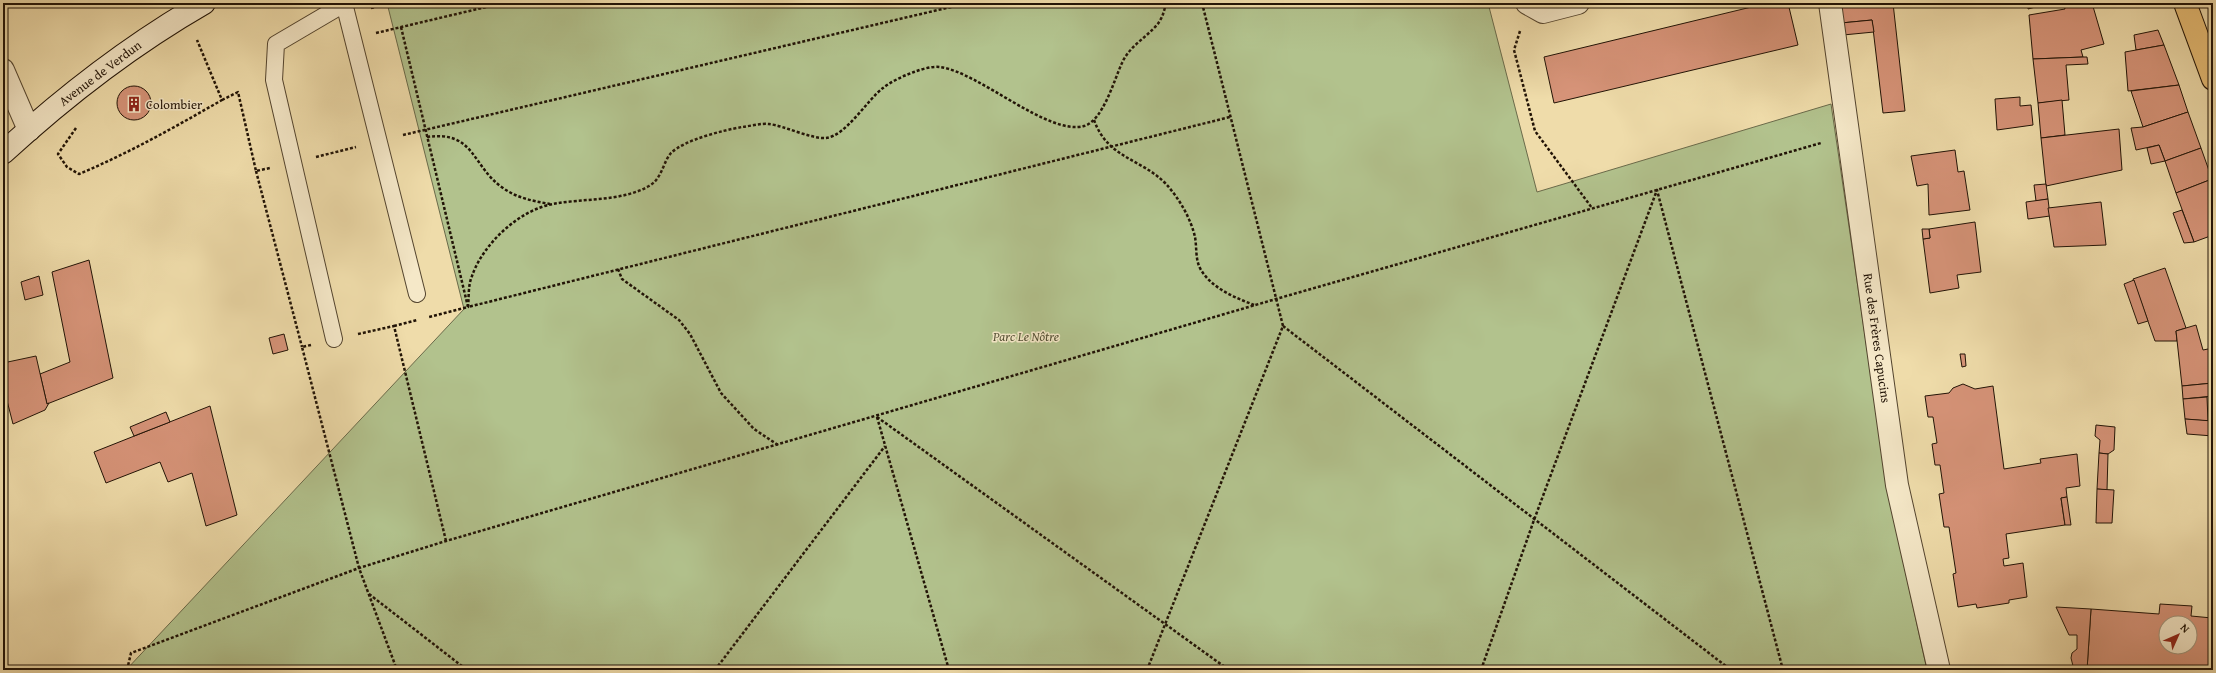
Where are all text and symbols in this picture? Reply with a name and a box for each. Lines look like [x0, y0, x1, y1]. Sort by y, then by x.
street label: Avenue de Verdun [55, 35, 146, 110]
building icon: Colombier [125, 95, 143, 113]
place label: Colombier [146, 95, 203, 114]
street label: Rue des Frères Capucins [1858, 272, 1896, 404]
park label: Parc Le Nôtre [992, 327, 1059, 346]
north arrow [2158, 615, 2198, 655]
text: N [2177, 620, 2194, 637]

